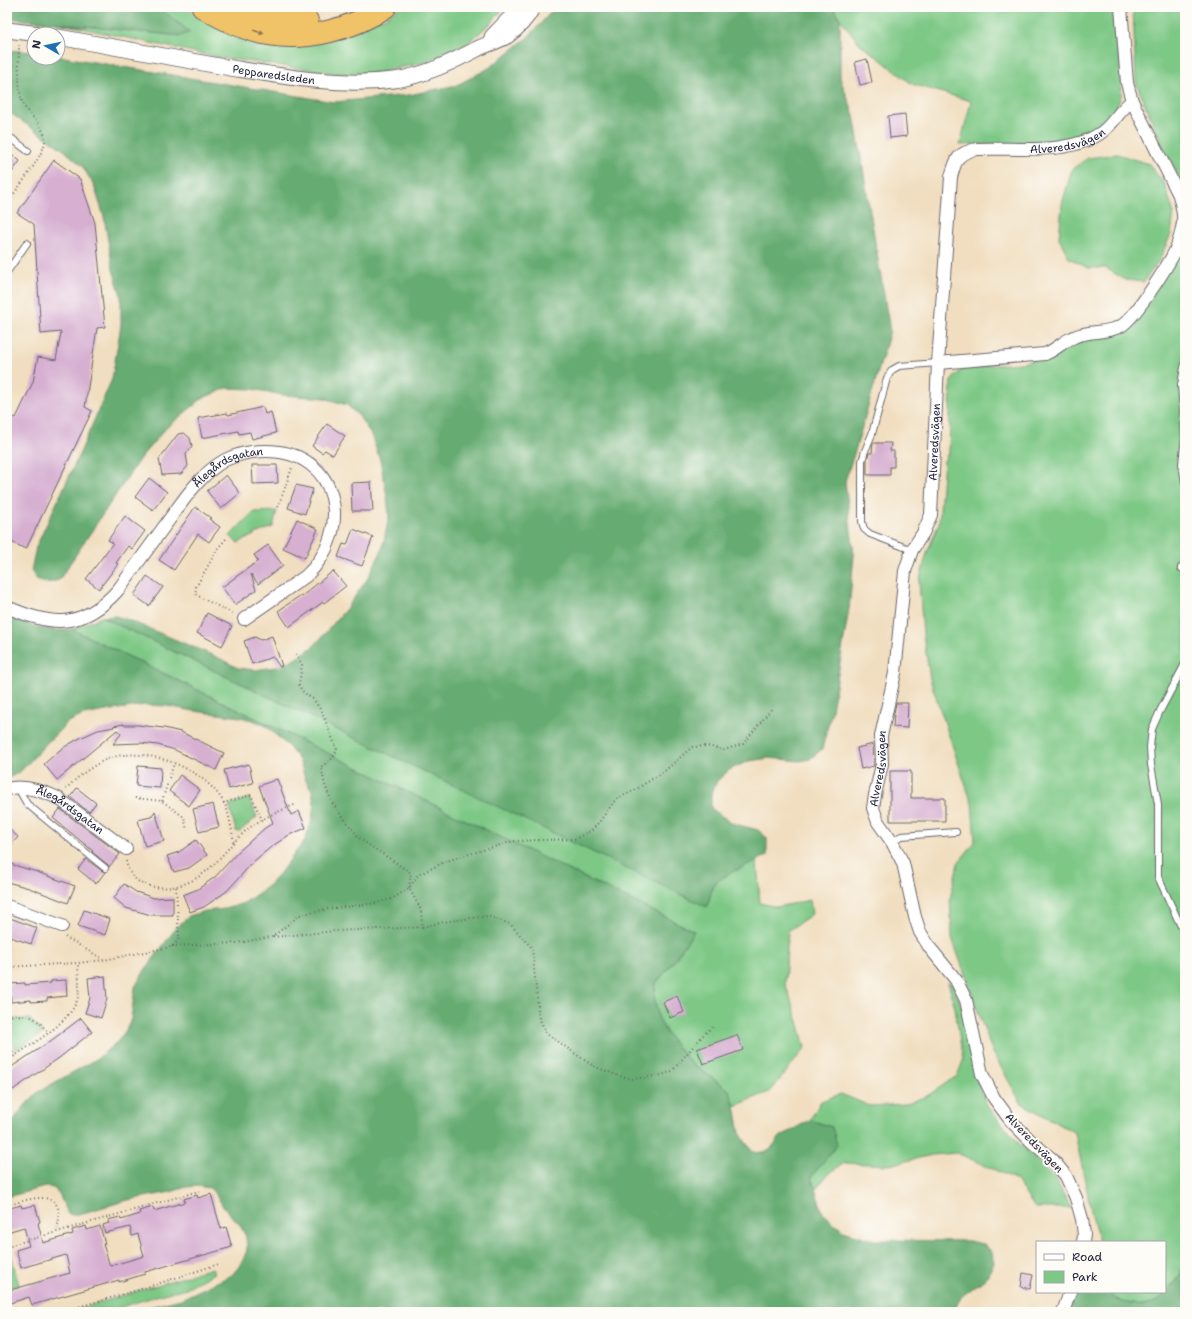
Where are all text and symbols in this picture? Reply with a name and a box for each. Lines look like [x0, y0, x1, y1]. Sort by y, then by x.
north arrow [26, 26, 66, 66]
one-way arrow [254, 29, 266, 35]
text: N [29, 39, 45, 50]
street label: Pepparedsleden [231, 61, 316, 88]
street label: Alveredsvägen [1030, 124, 1109, 157]
street label: Alveredsvägen [925, 403, 944, 481]
street label: Ålegårdsgatan [188, 443, 264, 491]
street label: Alveredsvägen [866, 728, 890, 808]
street label: Ålegårdsgatan [34, 782, 107, 838]
street label: Alveredsvägen [1002, 1110, 1067, 1176]
legend [1036, 1241, 1166, 1293]
text: Road [1072, 1249, 1103, 1265]
text: Park [1072, 1269, 1098, 1285]

